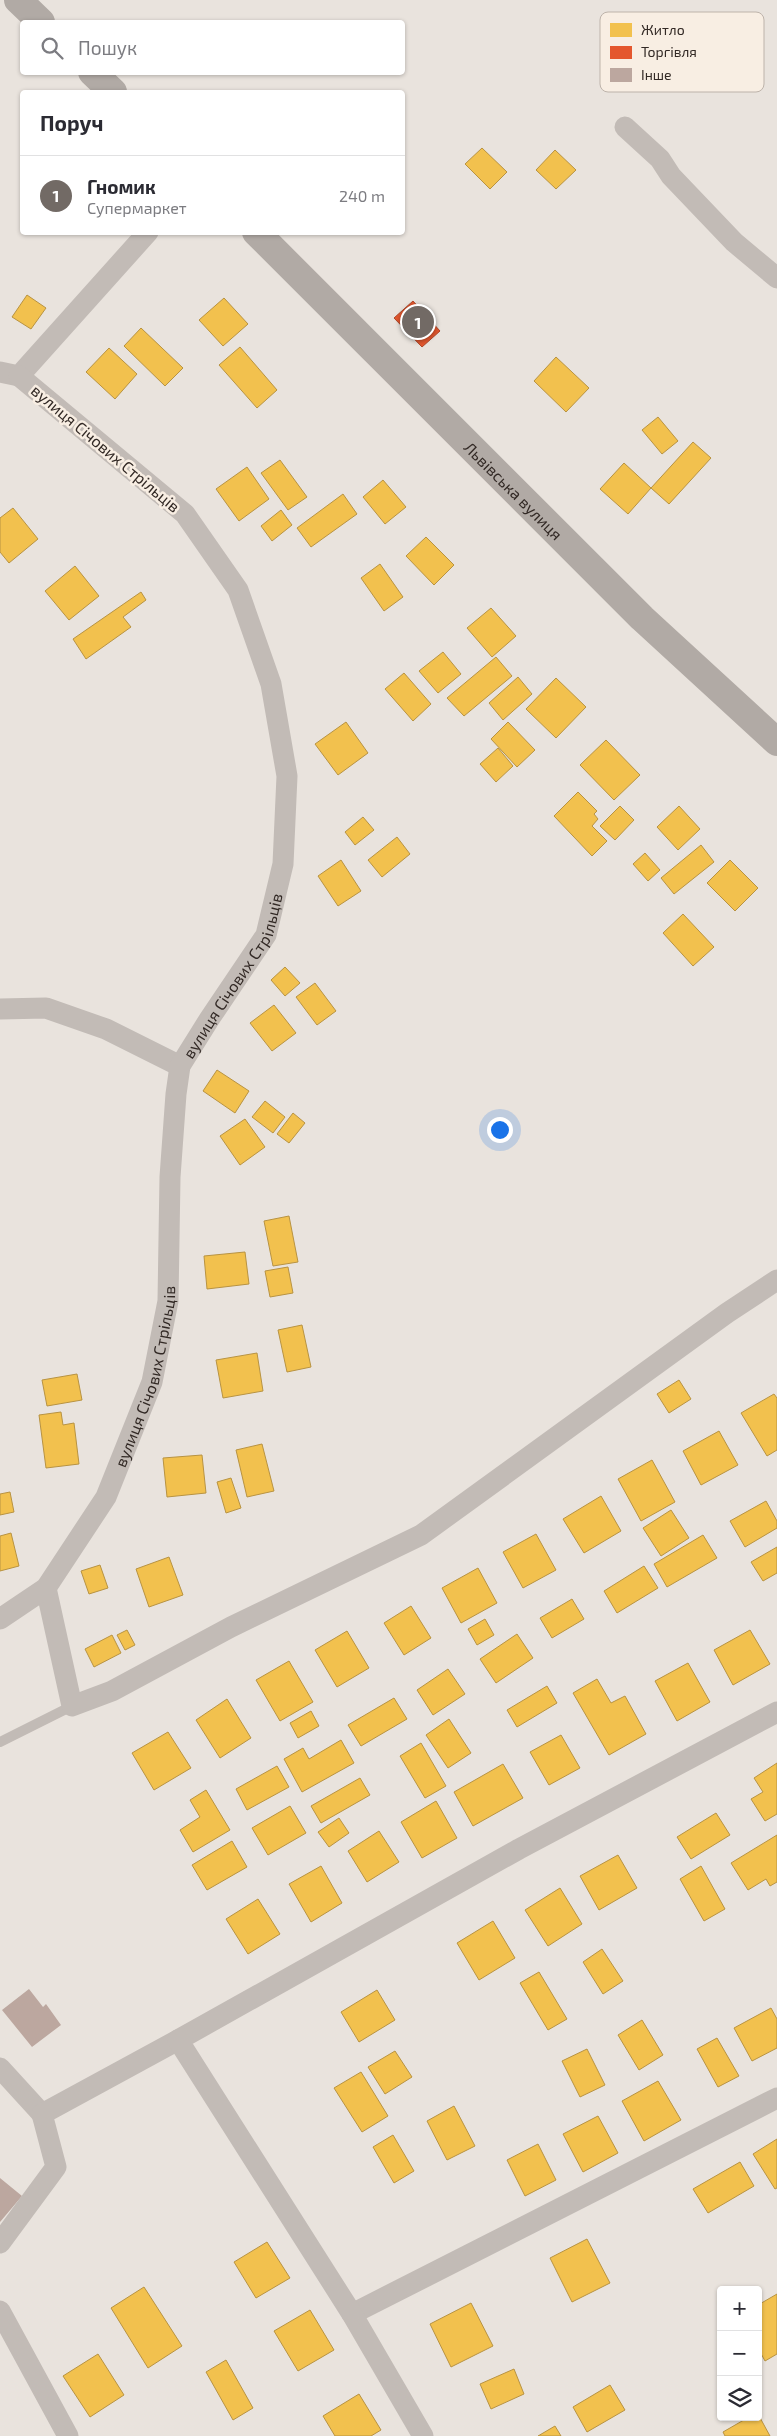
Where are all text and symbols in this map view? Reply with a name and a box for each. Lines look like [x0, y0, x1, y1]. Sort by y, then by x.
legend [600, 12, 764, 92]
search box [20, 20, 405, 75]
text: Житло [641, 21, 685, 38]
icon: search [38, 34, 66, 62]
text: Пошук [78, 36, 137, 59]
text: Торгівля [641, 43, 697, 60]
text: Інше [641, 66, 672, 83]
text: Поруч [40, 110, 103, 135]
text: Гномик [87, 175, 156, 198]
text: 1 [53, 186, 59, 205]
text: 240 m [339, 186, 385, 205]
text: Супермаркет [87, 198, 186, 217]
pin: 1 [402, 303, 434, 341]
street label: вулиця Січових Стрільців [27, 380, 184, 516]
street label: Львівська вулиця [461, 437, 567, 543]
street label: вулиця Січових Стрільців [178, 891, 285, 1061]
your location [487, 1117, 513, 1143]
street label: вулиця Січових Стрільців [110, 1286, 178, 1469]
map controls [717, 2286, 762, 2421]
button: + [717, 2286, 762, 2331]
button: − [717, 2331, 762, 2376]
button: layers [717, 2376, 762, 2421]

